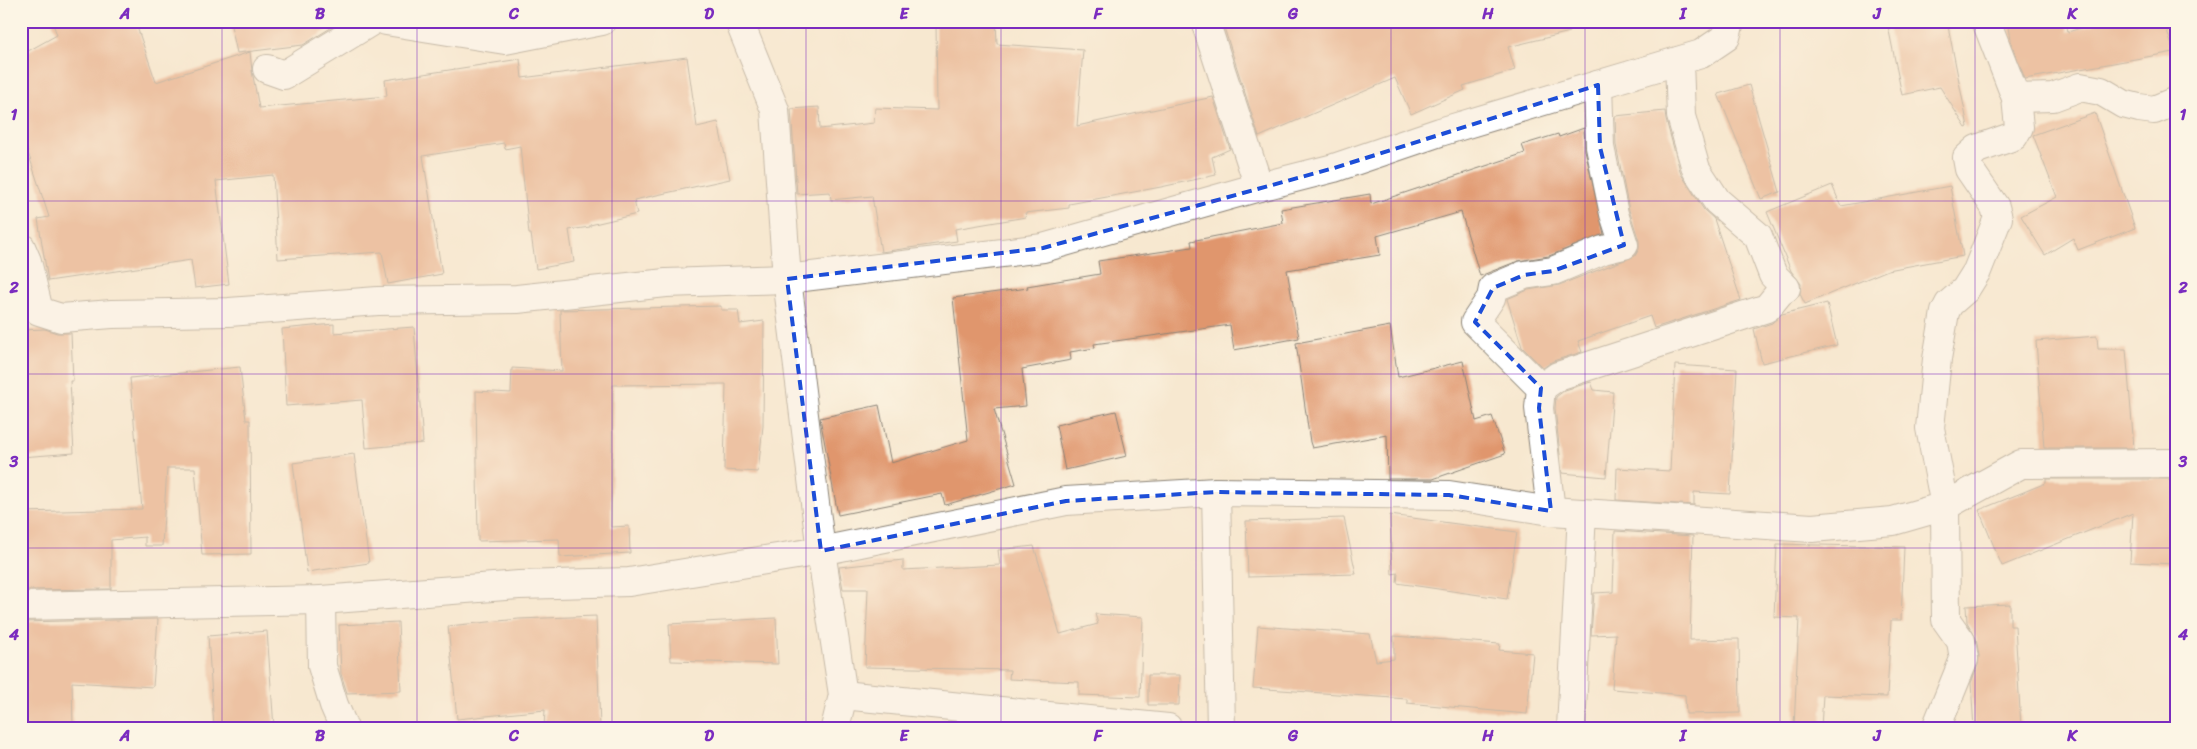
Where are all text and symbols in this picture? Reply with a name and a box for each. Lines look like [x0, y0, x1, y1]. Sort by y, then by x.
text: A [119, 0, 130, 28]
text: B [315, 0, 326, 28]
text: C [508, 0, 520, 28]
text: D [704, 0, 714, 28]
text: E [900, 0, 910, 28]
text: F [1093, 0, 1104, 28]
text: G [1287, 0, 1299, 28]
text: H [1481, 0, 1494, 28]
text: I [1679, 0, 1688, 28]
text: J [1872, 0, 1882, 28]
text: K [2066, 0, 2078, 28]
text: 1 [11, 100, 18, 129]
text: 1 [2180, 100, 2187, 129]
text: 2 [8, 273, 19, 302]
text: 2 [2177, 273, 2188, 302]
text: 3 [9, 447, 19, 476]
text: 3 [2178, 447, 2188, 476]
text: 4 [8, 620, 19, 649]
text: 4 [2177, 620, 2188, 649]
text: A [119, 721, 130, 749]
text: B [315, 721, 326, 749]
text: C [508, 721, 520, 749]
text: D [704, 721, 714, 749]
text: E [900, 721, 910, 749]
text: F [1093, 721, 1104, 749]
text: G [1287, 721, 1299, 749]
text: H [1481, 721, 1494, 749]
text: I [1679, 721, 1688, 749]
text: J [1872, 721, 1882, 749]
text: K [2066, 721, 2078, 749]

